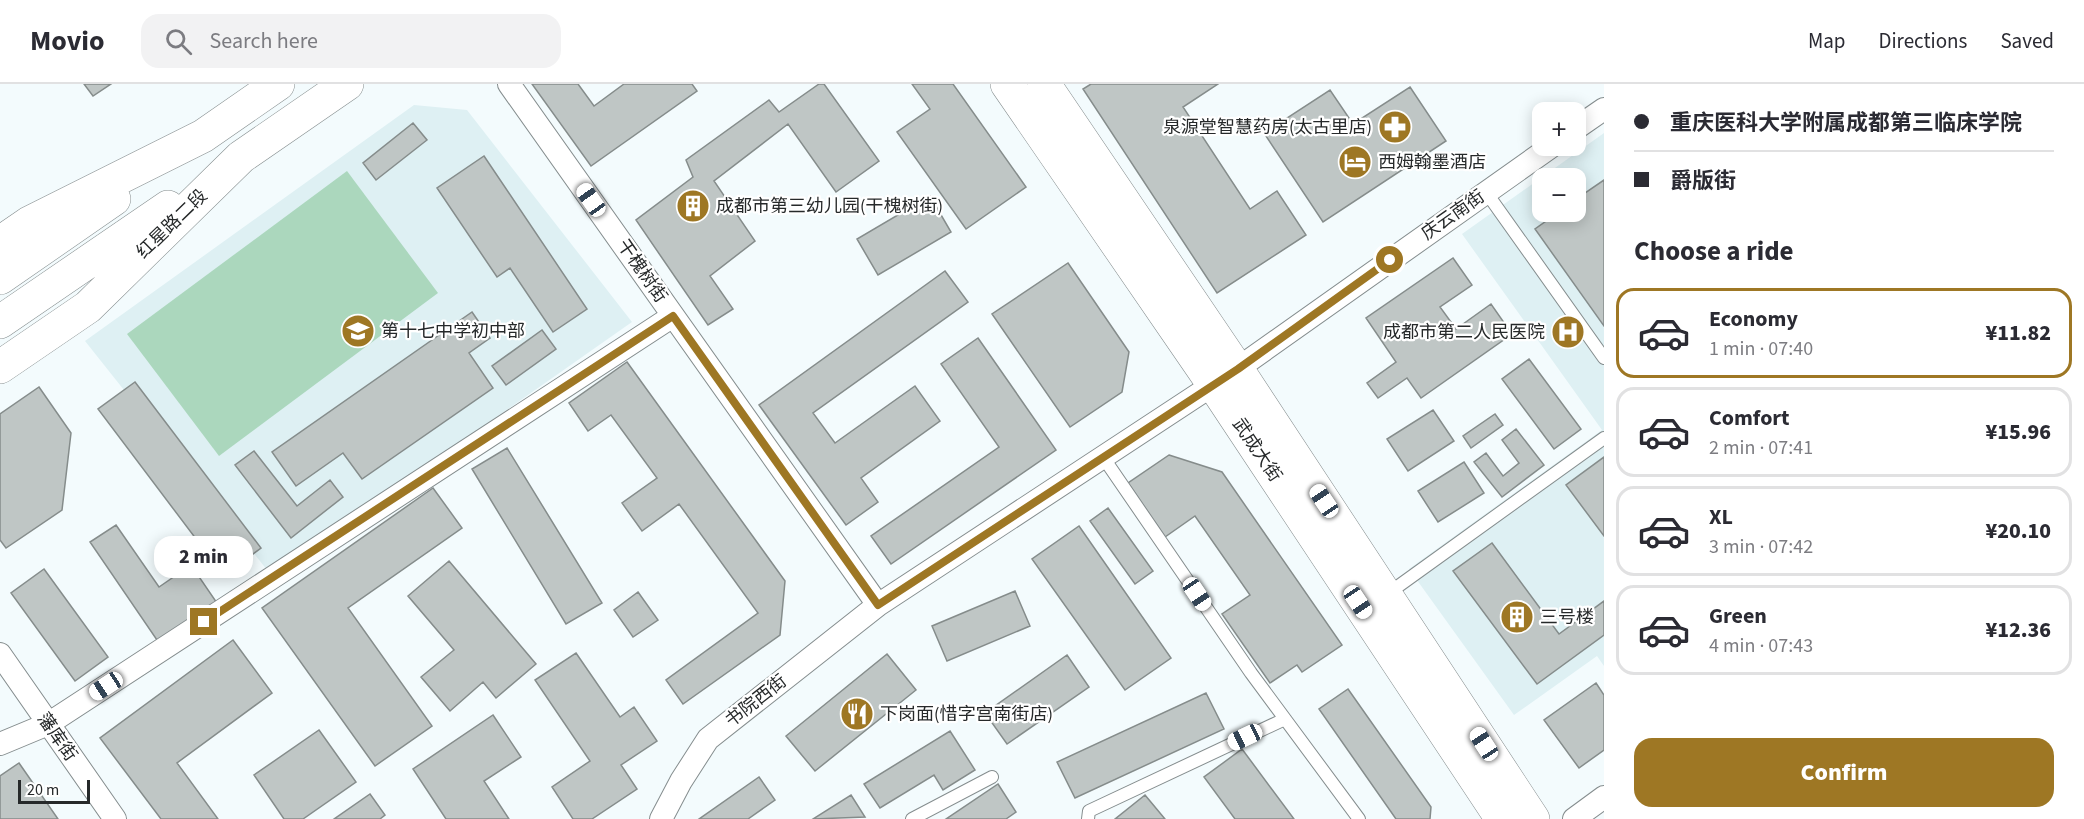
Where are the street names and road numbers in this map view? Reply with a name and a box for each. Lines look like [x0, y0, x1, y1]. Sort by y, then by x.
street label: 红星路二段 [131, 184, 213, 264]
street label: 庆云南街 [1416, 184, 1490, 246]
street label: 干槐树街 [611, 234, 673, 308]
street label: 武成大街 [1227, 413, 1287, 487]
street label: 书院西街 [720, 669, 792, 733]
street label: 藩库街 [31, 708, 83, 766]

